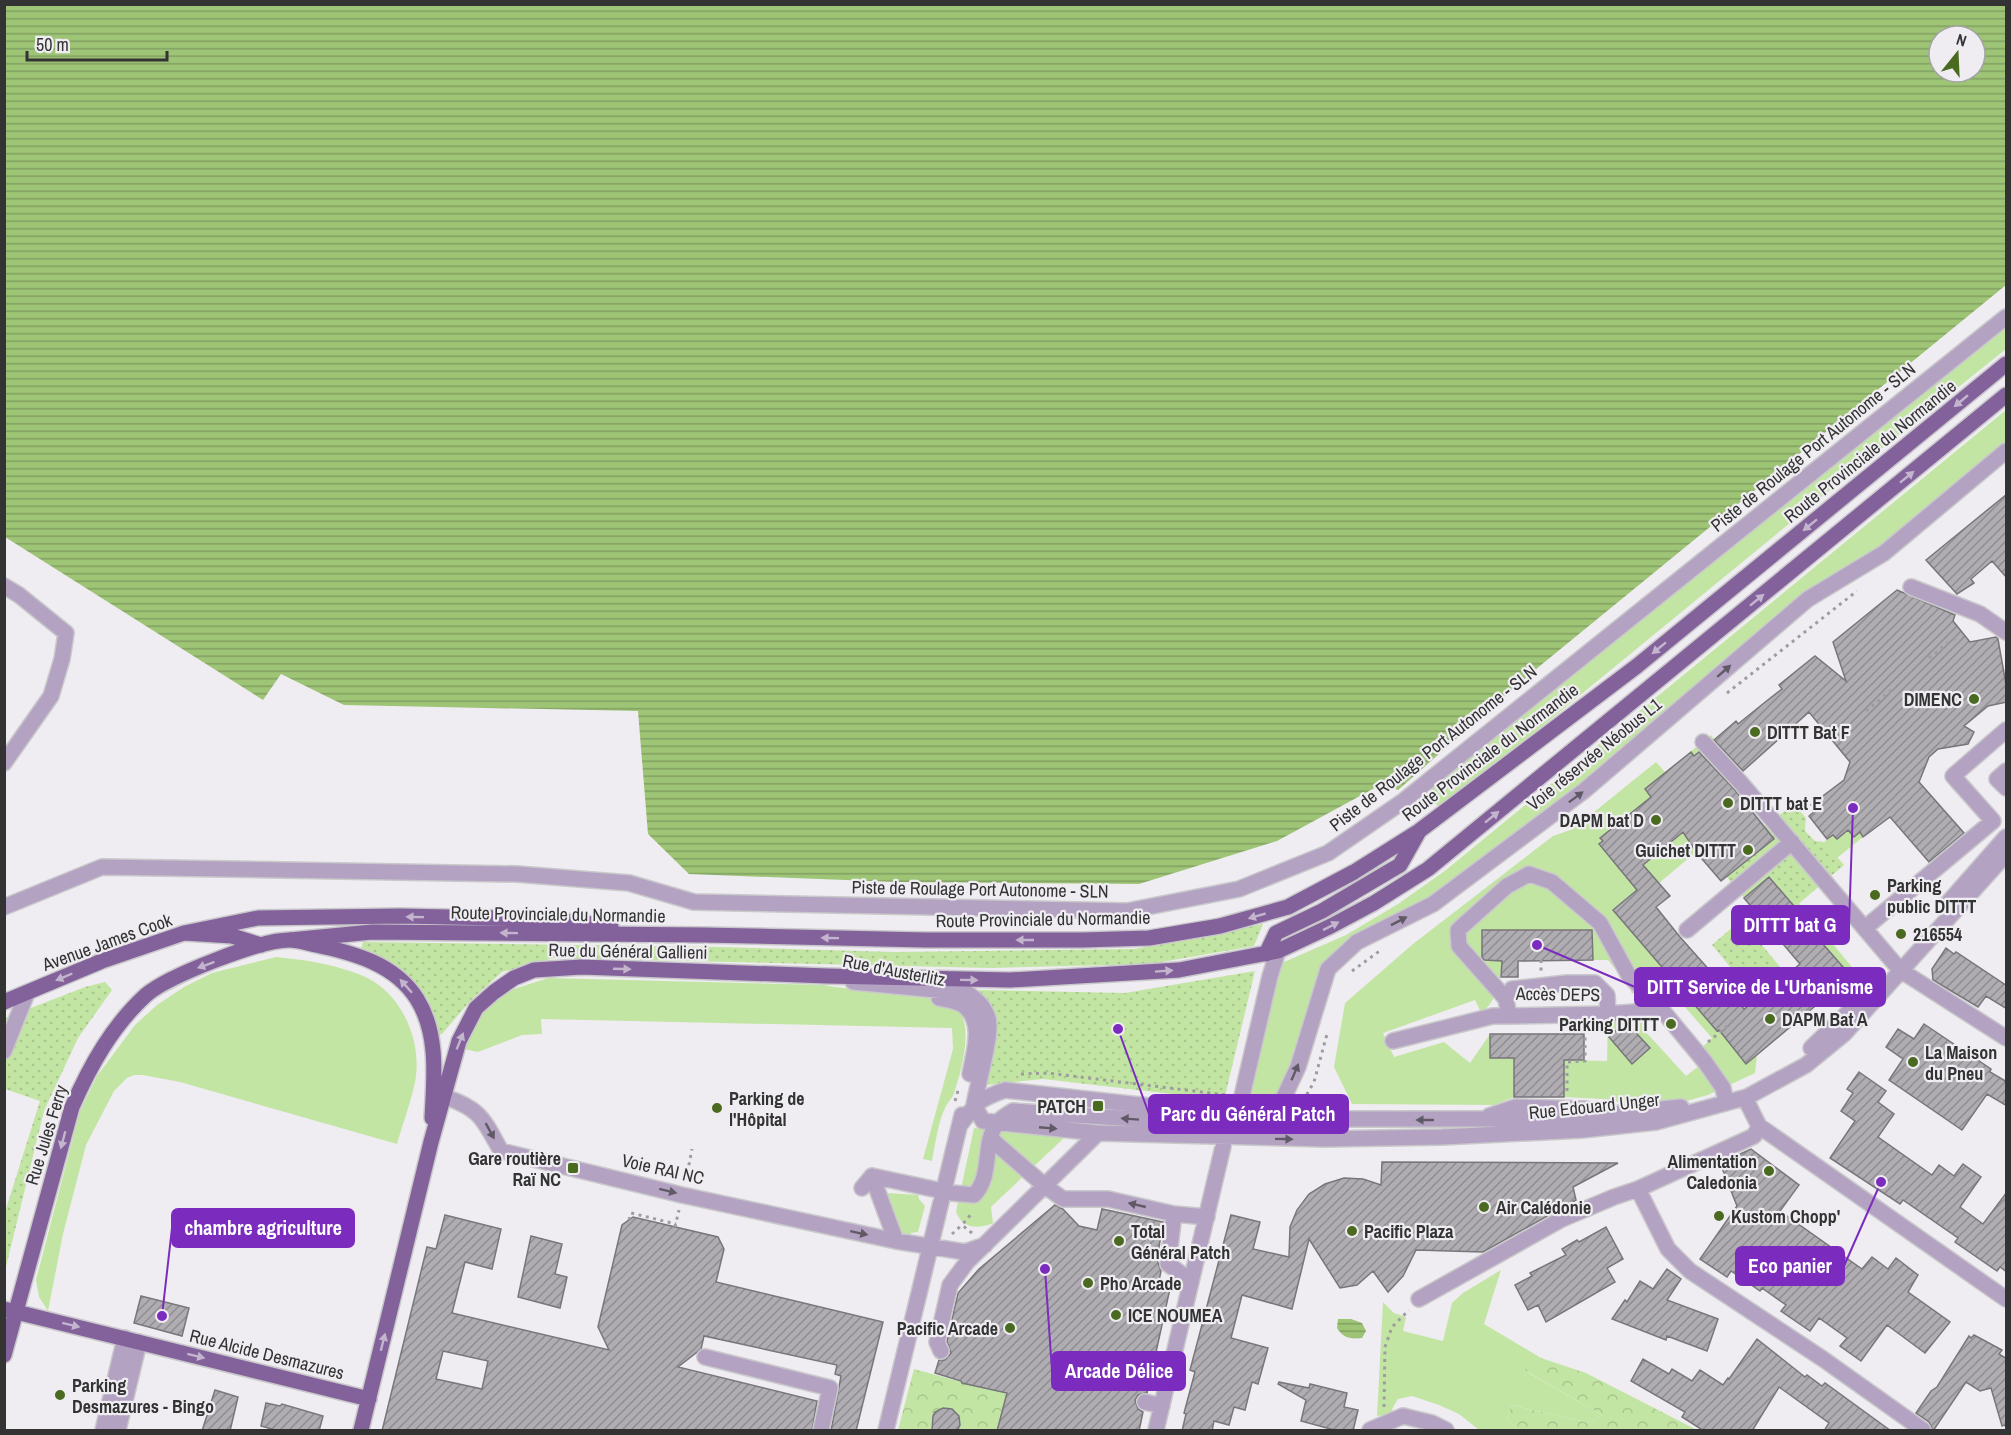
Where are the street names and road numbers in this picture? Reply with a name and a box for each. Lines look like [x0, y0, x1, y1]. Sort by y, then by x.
street label: Piste de Roulage Port Autonome - SLN [1705, 356, 1921, 538]
street label: Route Provinciale du Normandie [1779, 374, 1961, 528]
street label: Piste de Roulage Port Autonome - SLN [1324, 659, 1542, 837]
street label: Route Provinciale du Normandie [1397, 677, 1583, 827]
street label: Voie réservée Néobus L1 [1521, 691, 1667, 816]
street label: Piste de Roulage Port Autonome - SLN [851, 874, 1109, 904]
street label: Route Provinciale du Normandie [450, 900, 666, 928]
street label: Route Provinciale du Normandie [935, 905, 1151, 933]
street label: Avenue James Cook [38, 907, 176, 977]
street label: Rue du Général Gallieni [548, 937, 708, 965]
street label: Rue d'Austerlitz [841, 948, 947, 992]
street label: Accès DEPS [1515, 981, 1601, 1007]
street label: Rue Jules Ferry [19, 1081, 73, 1188]
street label: Rue Edouard Unger [1527, 1087, 1661, 1125]
street label: Voie RAI NC [619, 1147, 707, 1191]
street label: Rue Alcide Desmazures [187, 1323, 347, 1385]

